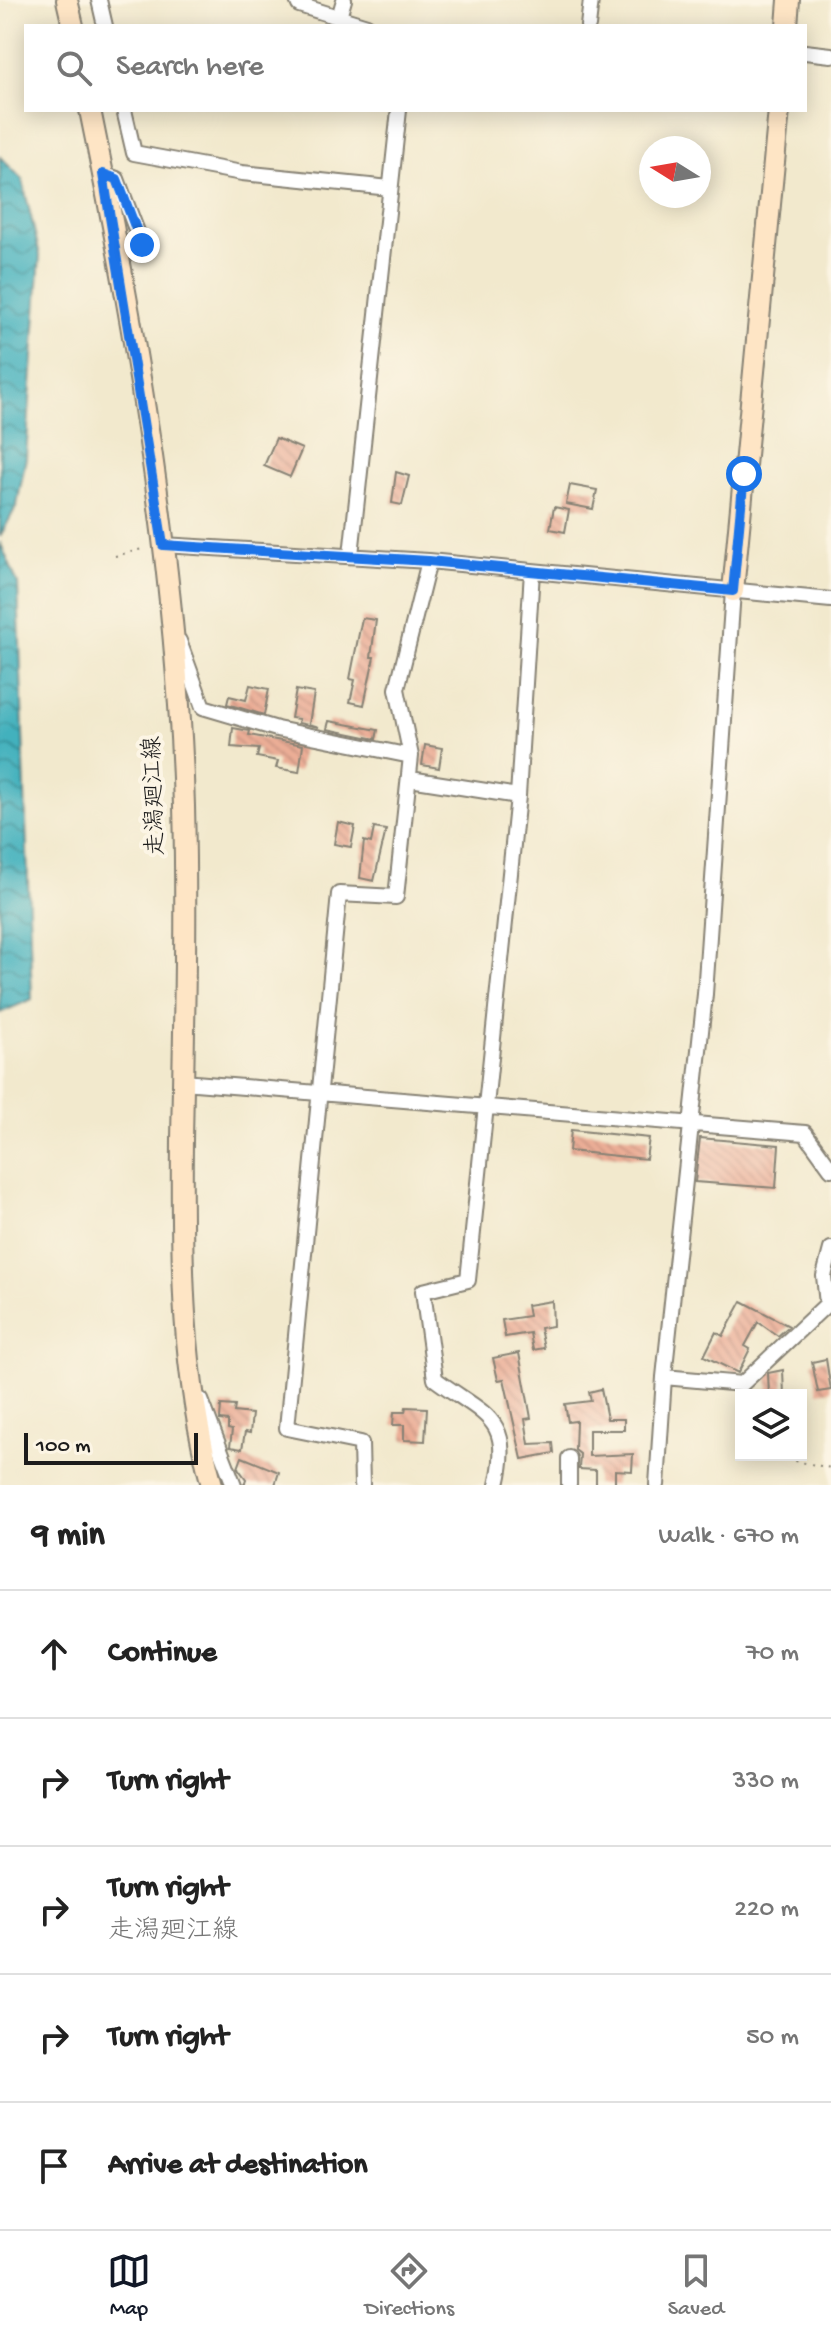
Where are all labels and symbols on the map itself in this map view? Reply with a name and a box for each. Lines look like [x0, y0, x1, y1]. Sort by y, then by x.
north arrow [639, 136, 711, 208]
route end [124, 227, 160, 263]
route start [726, 456, 762, 492]
street label: 走潟廻江線 [138, 736, 173, 857]
scale bar [24, 1429, 198, 1465]

